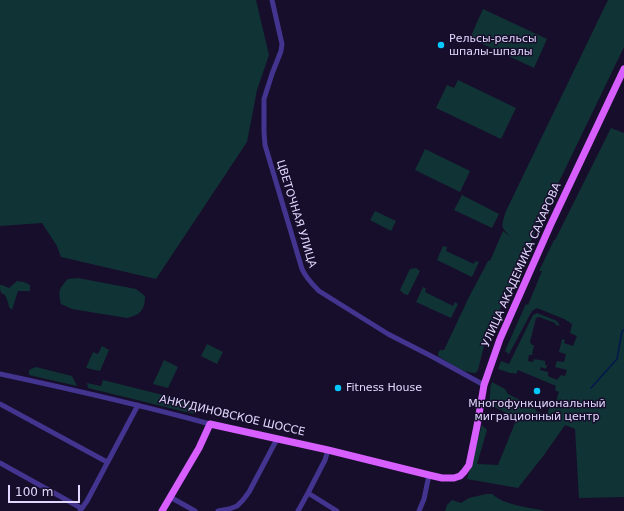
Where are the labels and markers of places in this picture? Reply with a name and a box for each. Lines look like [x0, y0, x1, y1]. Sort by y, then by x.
place label: Рельсы-рельсы шпалы-шпалы [449, 32, 537, 58]
marker: Рельсы-рельсы шпалы-шпалы [436, 40, 446, 50]
place label: Fitness House [346, 381, 422, 395]
marker: Fitness House [333, 383, 343, 393]
marker: Многофункциональный миграционный центр [532, 386, 542, 396]
place label: Многофункциональный миграционный центр [468, 397, 606, 423]

